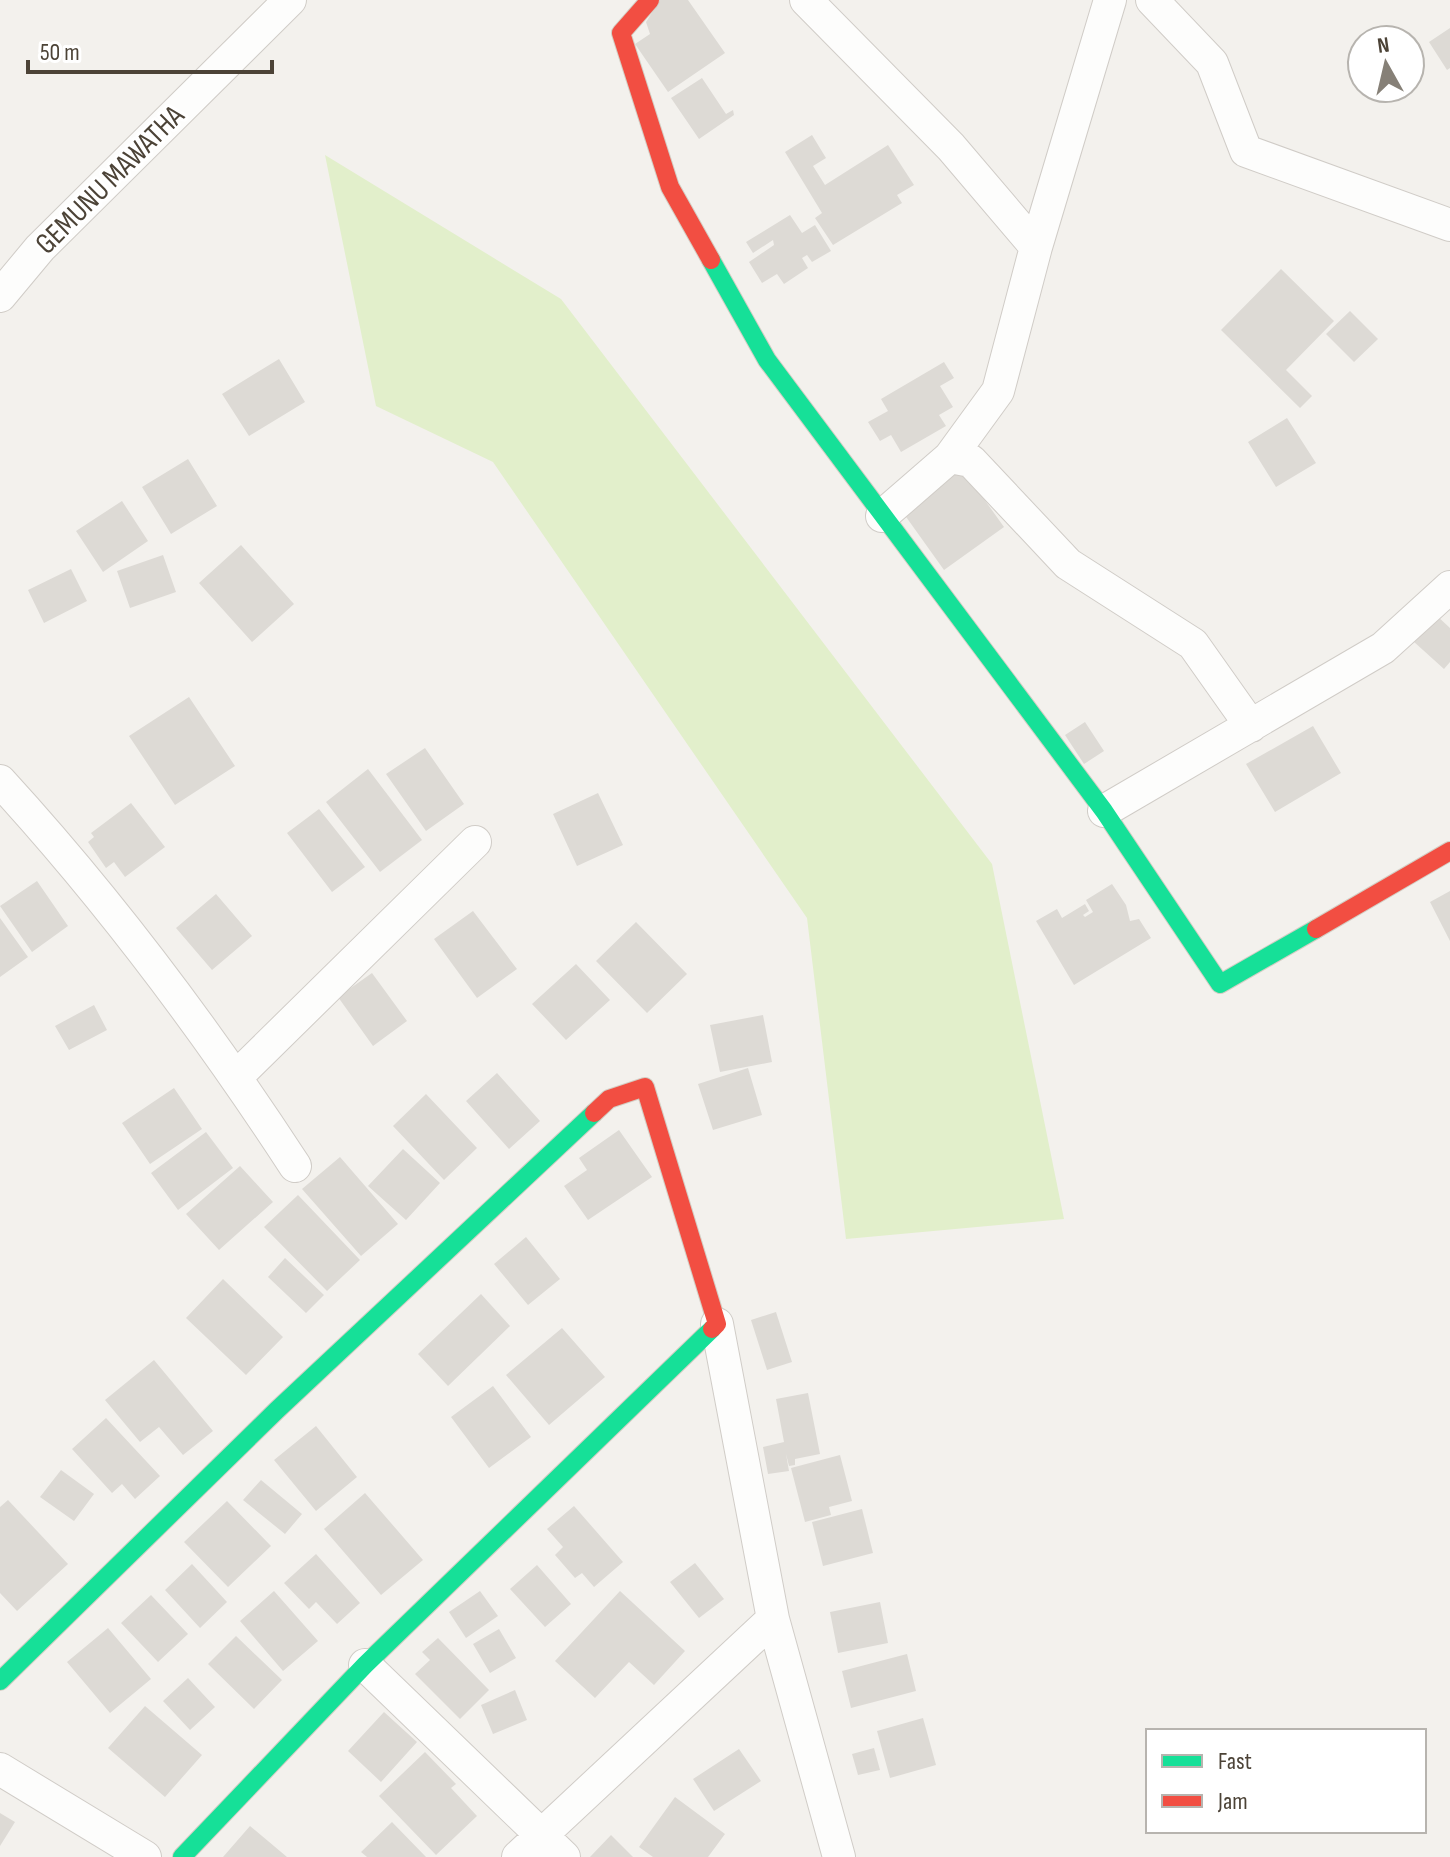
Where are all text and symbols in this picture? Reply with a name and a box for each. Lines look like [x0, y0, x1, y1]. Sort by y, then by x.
scale bar [28, 24, 272, 74]
north arrow [1346, 24, 1426, 104]
text: N [1376, 31, 1391, 60]
text: 50 m [40, 38, 80, 67]
street label: GEMUNU MAWATHA [28, 98, 192, 262]
legend [1146, 1729, 1426, 1833]
text: Fast [1218, 1747, 1252, 1776]
text: Jam [1217, 1787, 1248, 1816]

